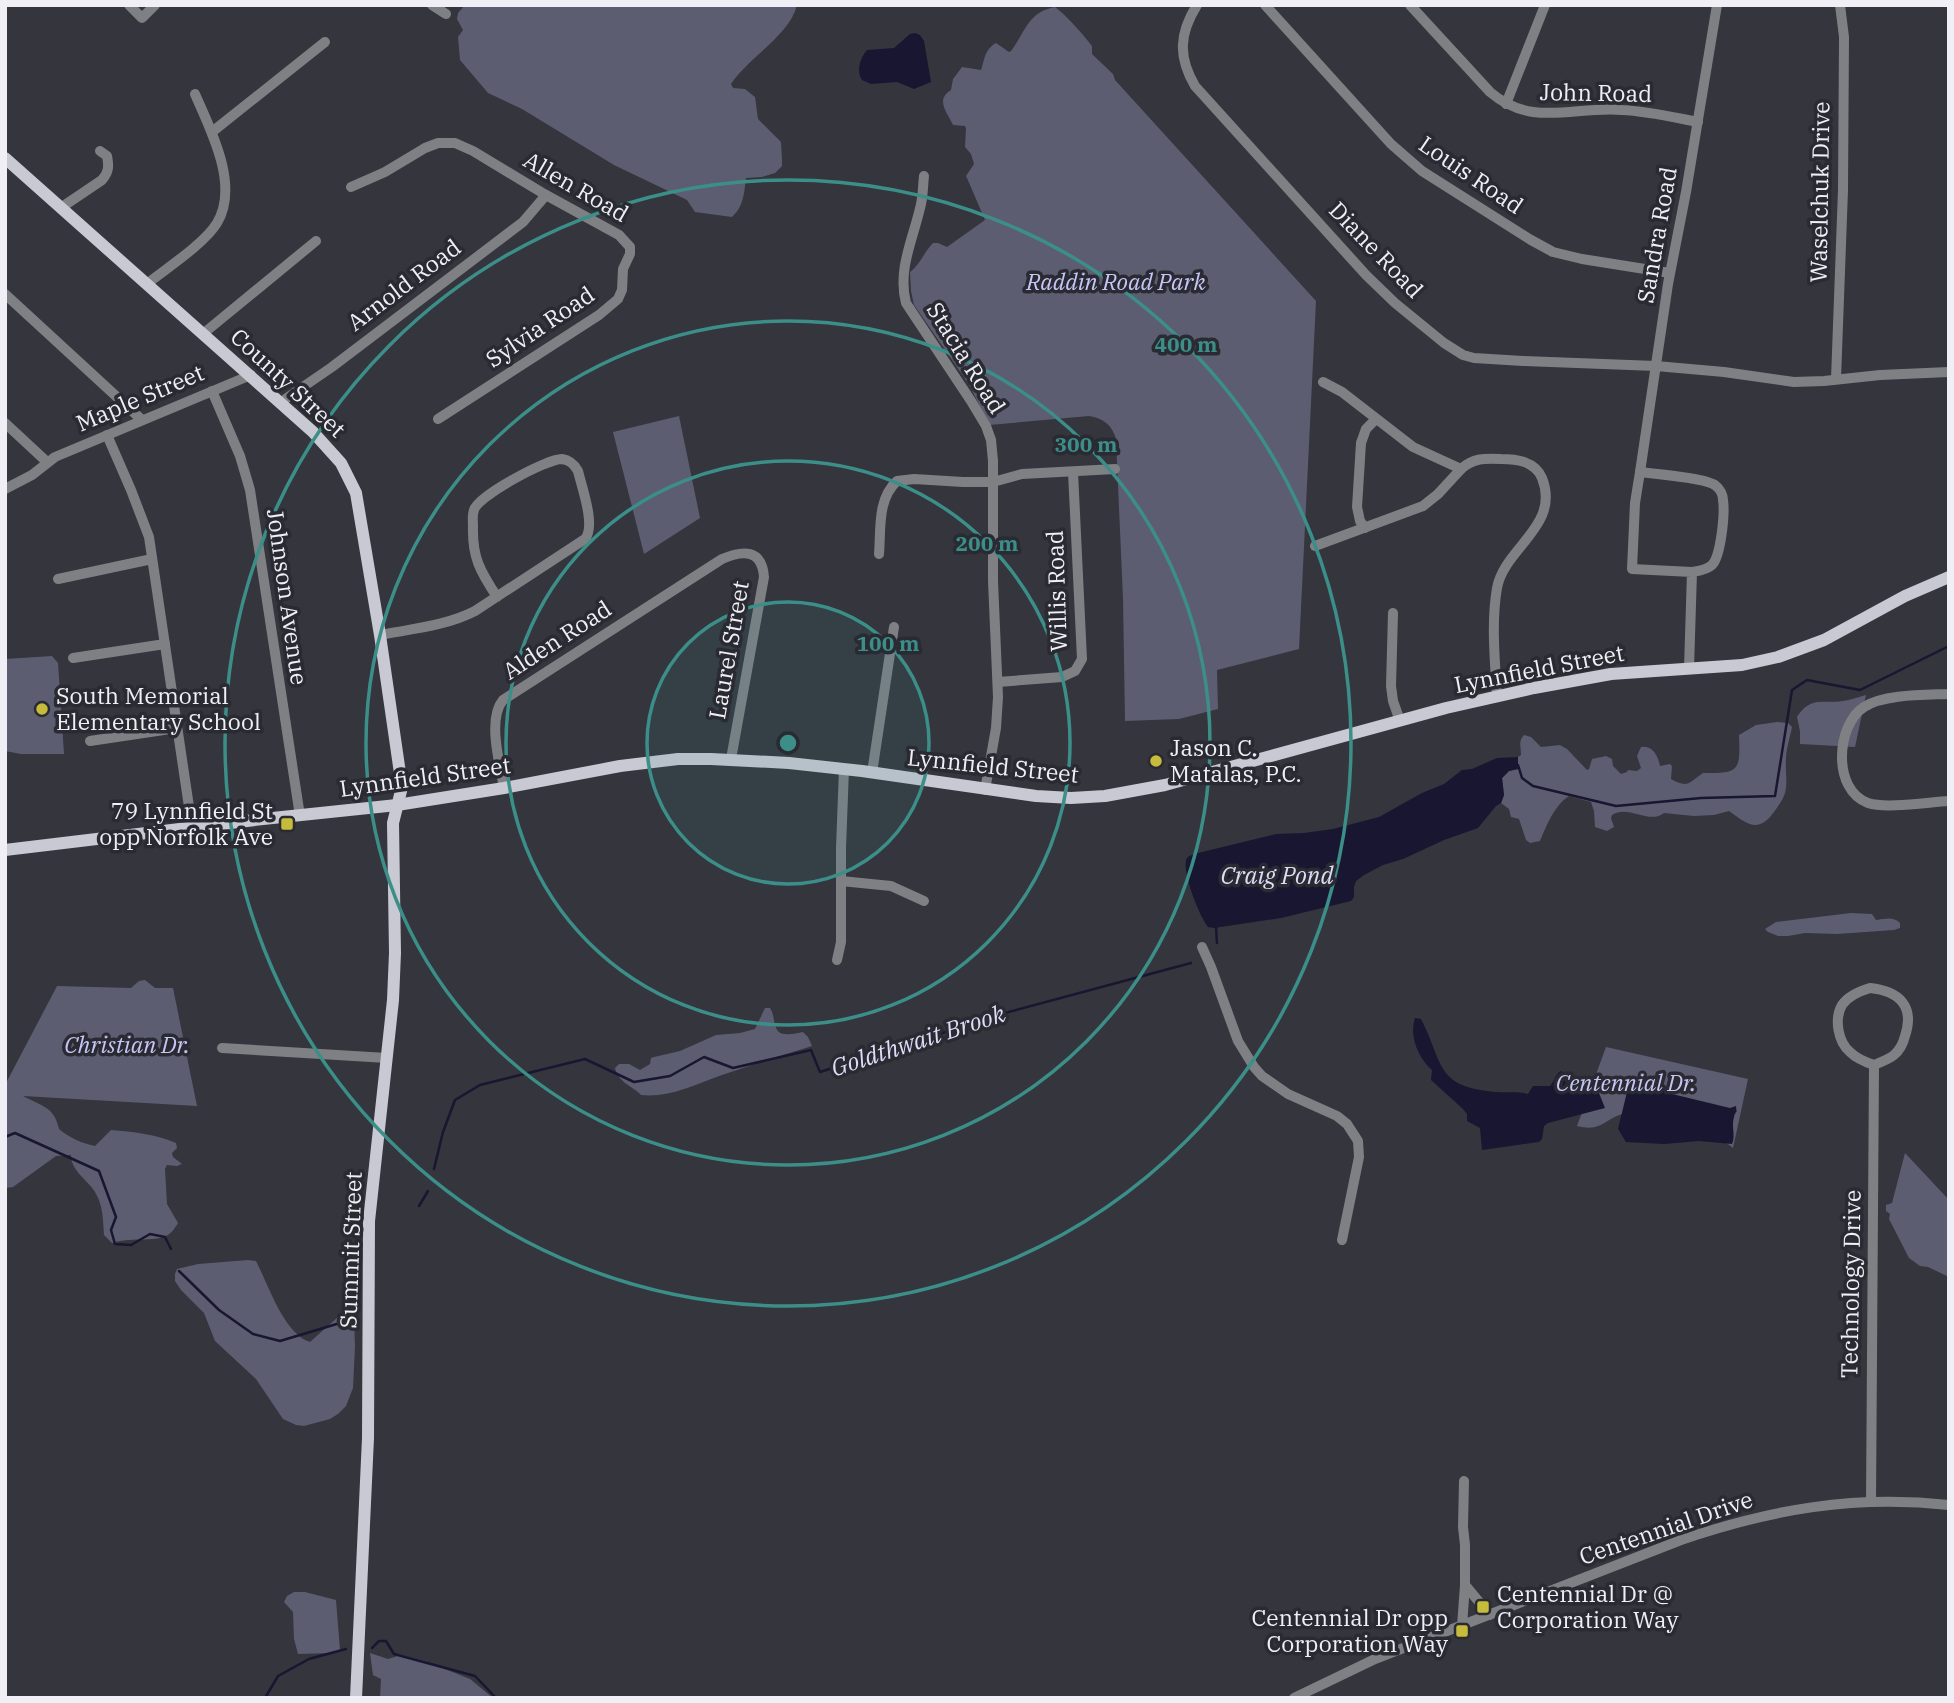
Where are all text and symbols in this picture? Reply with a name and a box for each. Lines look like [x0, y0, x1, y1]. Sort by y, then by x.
street label: John Road [1540, 76, 1653, 108]
street label: Waselchuk Drive [1802, 101, 1836, 283]
street label: Louis Road [1414, 128, 1530, 220]
street label: Allen Road [519, 144, 634, 228]
street label: Sandra Road [1629, 164, 1683, 305]
street label: Diane Road [1323, 195, 1430, 304]
street label: Arnold Road [341, 232, 466, 337]
park label: Raddin Road Park [1025, 266, 1207, 296]
street label: Sylvia Road [479, 279, 600, 374]
street label: Stacia Road [921, 296, 1013, 419]
street label: County Street [225, 321, 353, 443]
text: 400 m [1154, 330, 1218, 358]
street label: Maple Street [71, 357, 208, 437]
text: 300 m [1054, 430, 1118, 458]
street label: Johnson Avenue [261, 507, 315, 687]
text: 200 m [955, 529, 1019, 557]
street label: Willis Road [1039, 530, 1073, 652]
street label: Laurel Street [701, 578, 755, 721]
street label: Alden Road [496, 593, 616, 685]
text: 100 m [856, 629, 920, 657]
street label: Lynnfield Street [1451, 637, 1626, 699]
place label: South Memorial Elementary School [56, 680, 261, 736]
marker: South Memorial Elementary School [34, 701, 50, 717]
centre of rings [776, 731, 800, 755]
place label: Jason C. Matalas, P.C. [1170, 732, 1302, 788]
street label: Lynnfield Street [906, 741, 1080, 789]
street label: Lynnfield Street [337, 749, 512, 803]
marker: Jason C. Matalas, P.C. [1148, 753, 1164, 769]
place label: 79 Lynnfield St opp Norfolk Ave [99, 795, 273, 851]
marker: 79 Lynnfield St opp Norfolk Ave [279, 816, 295, 832]
water label: Craig Pond [1220, 859, 1334, 891]
water label: Goldthwait Brook [826, 997, 1009, 1083]
park label: Christian Dr. [64, 1029, 190, 1059]
park label: Centennial Dr. [1556, 1067, 1696, 1097]
street label: Summit Street [332, 1171, 368, 1329]
street label: Technology Drive [1833, 1190, 1867, 1378]
street label: Centennial Drive [1575, 1483, 1756, 1571]
place label: Centennial Dr @ Corporation Way [1497, 1578, 1679, 1634]
marker: Centennial Dr @ Corporation Way [1475, 1599, 1491, 1615]
place label: Centennial Dr opp Corporation Way [1251, 1602, 1449, 1658]
marker: Centennial Dr opp Corporation Way [1454, 1623, 1470, 1639]

